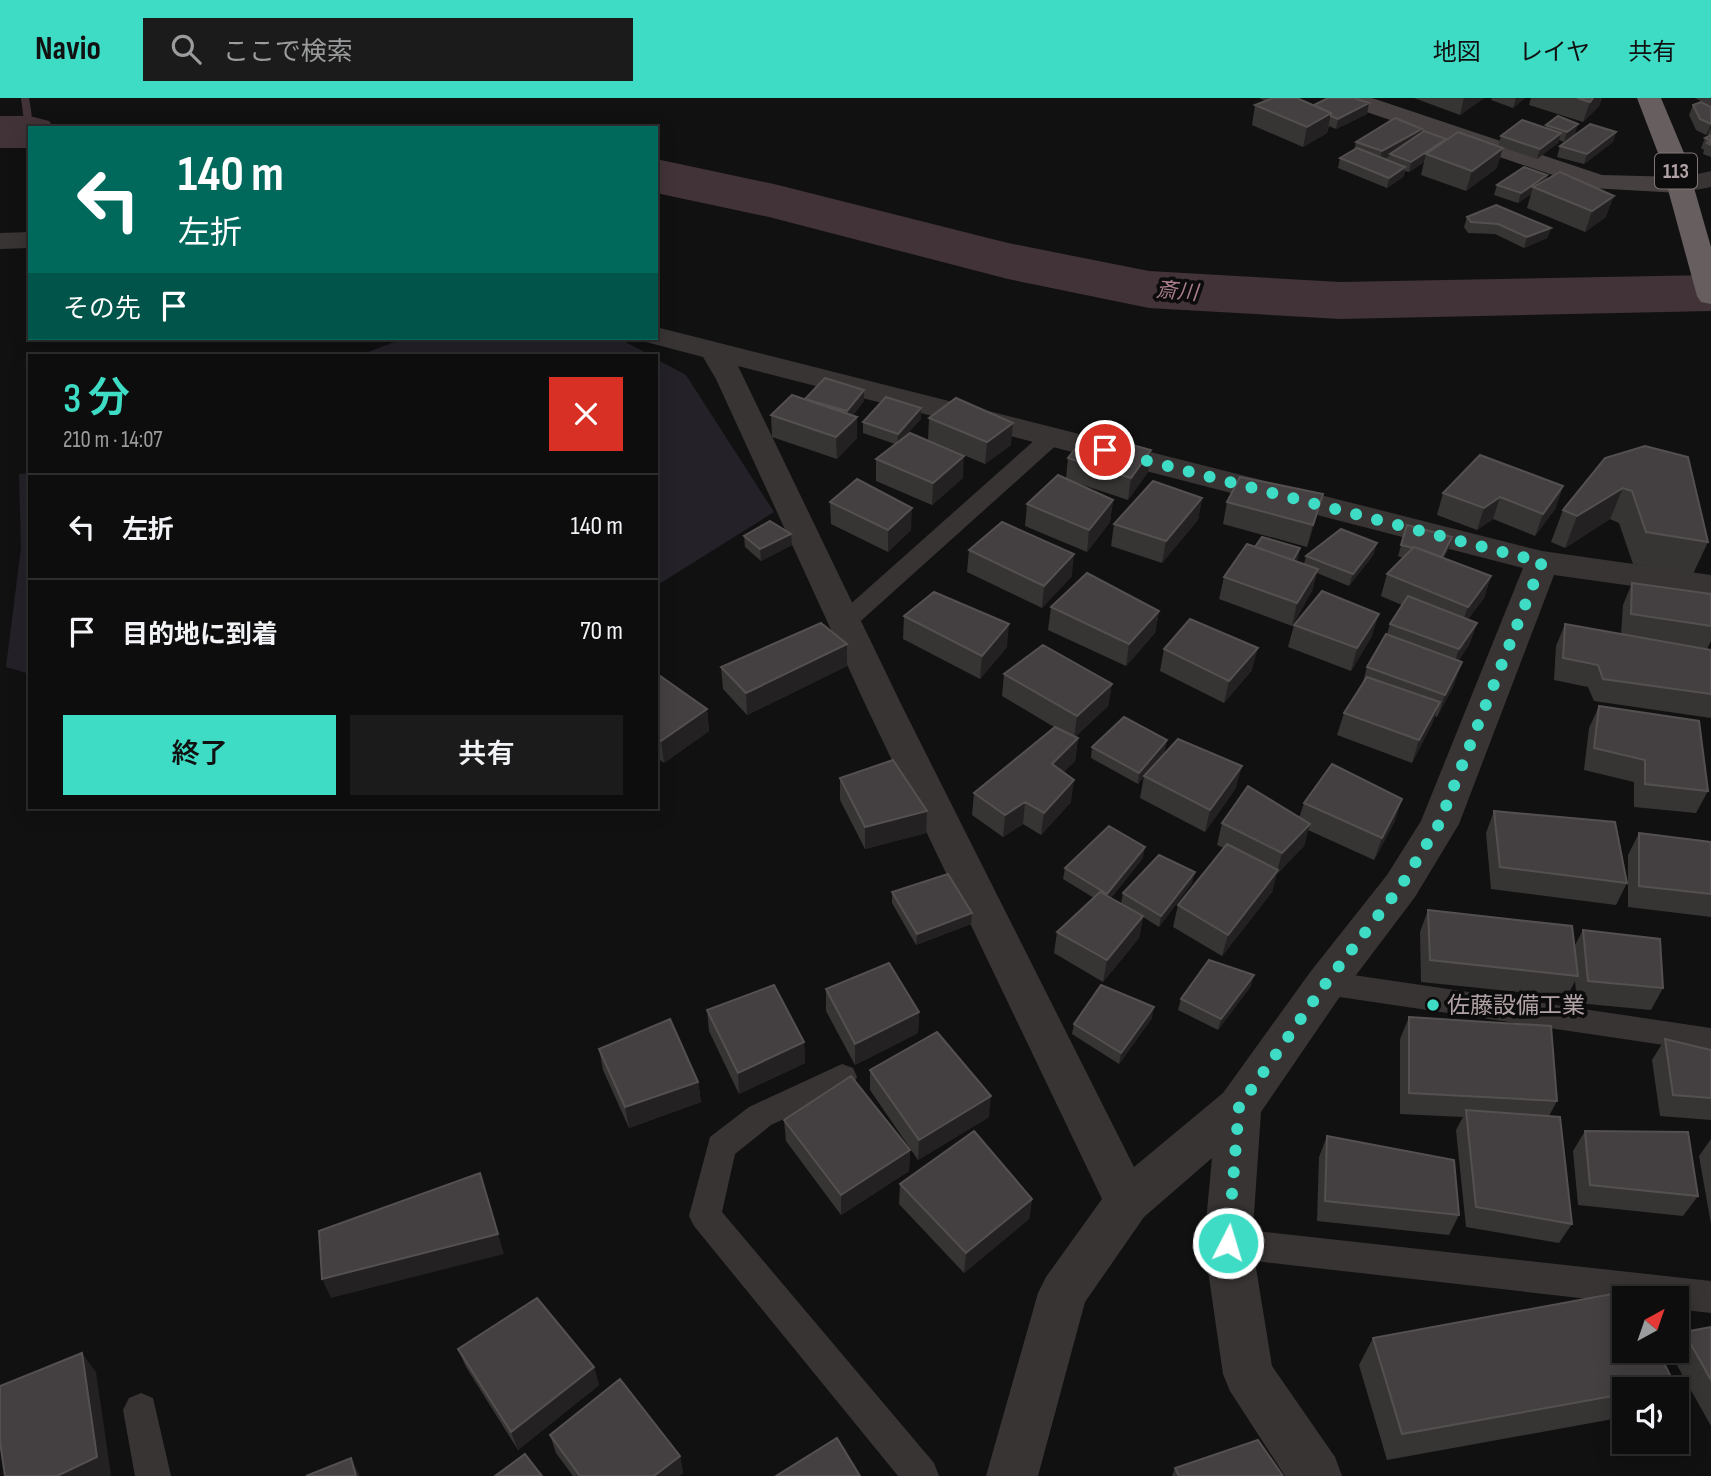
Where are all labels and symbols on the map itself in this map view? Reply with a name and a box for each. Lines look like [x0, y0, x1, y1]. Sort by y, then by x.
road number: 113 [1655, 154, 1697, 188]
water label: 斎川 [1155, 277, 1201, 306]
pin [1075, 420, 1135, 480]
place label: 佐藤設備工業 [1447, 992, 1585, 1020]
marker: 佐藤設備工業 [1425, 997, 1441, 1013]
position arrow [1191, 1206, 1265, 1280]
north arrow [1612, 1286, 1689, 1363]

